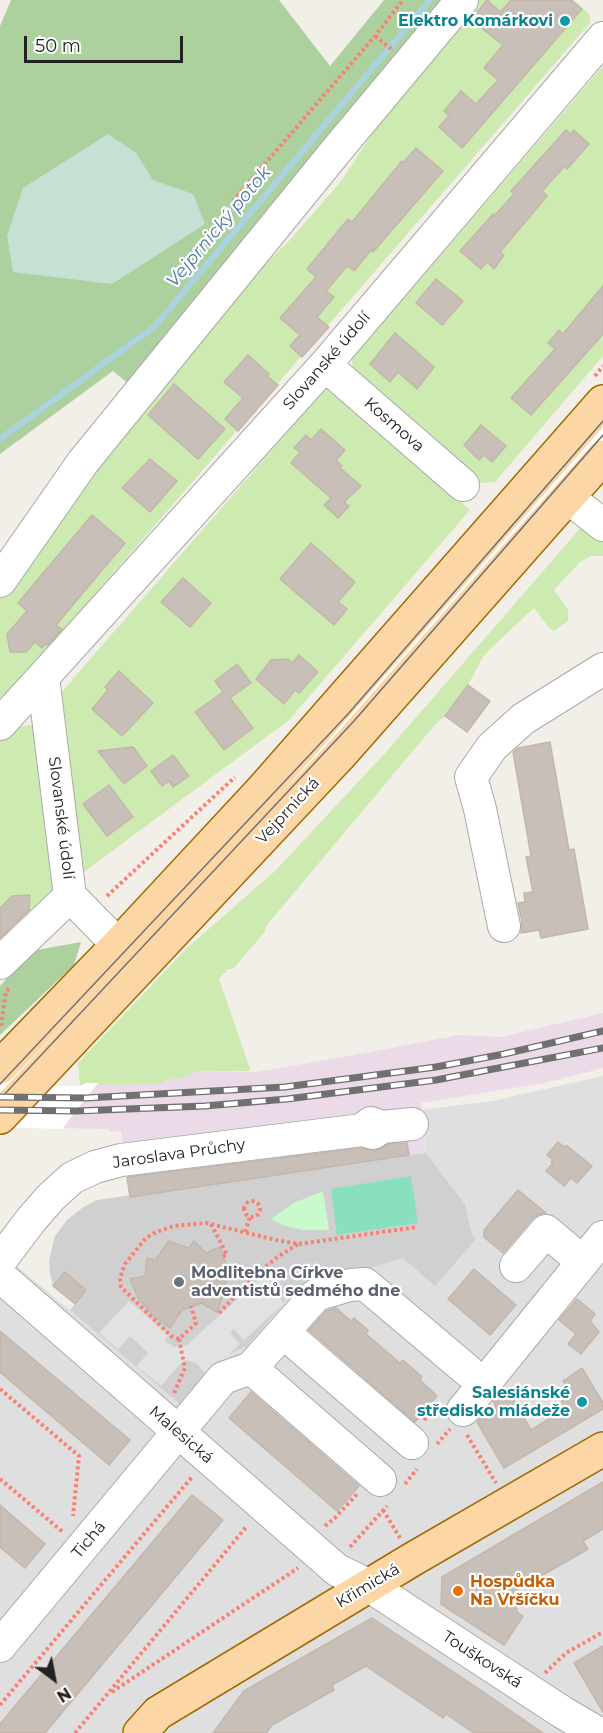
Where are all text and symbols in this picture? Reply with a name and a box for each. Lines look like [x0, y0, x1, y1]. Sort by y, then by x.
place label: Elektro Komárkovi [398, 11, 553, 31]
marker: Elektro Komárkovi [558, 14, 572, 28]
scale bar [27, 24, 186, 62]
text: 50 m [35, 35, 81, 57]
water label: Vejprnický potok [162, 162, 276, 292]
street label: Slovanské údolí [279, 308, 375, 414]
street label: Kosmova [360, 394, 428, 456]
street label: Slovanské údolí [44, 755, 78, 881]
street label: Vejprnická [252, 774, 324, 848]
street label: Jaroslava Průchy [112, 1135, 246, 1173]
place label: Modlitebna Církve adventistů sedmého dne [191, 1263, 400, 1301]
marker: Modlitebna Církve adventistů sedmého dne [172, 1275, 186, 1289]
place label: Salesiánské středisko mládeže [417, 1383, 570, 1421]
marker: Salesiánské středisko mládeže [575, 1395, 589, 1409]
street label: Malesická [145, 1402, 217, 1468]
street label: Tichá [68, 1518, 110, 1562]
street label: Křimická [333, 1560, 403, 1612]
place label: Hospůdka Na Vršíčku [470, 1572, 560, 1610]
marker: Hospůdka Na Vršíčku [451, 1584, 465, 1598]
street label: Touškovská [439, 1627, 525, 1693]
north arrow [24, 1649, 84, 1709]
text: N [53, 1683, 74, 1706]

